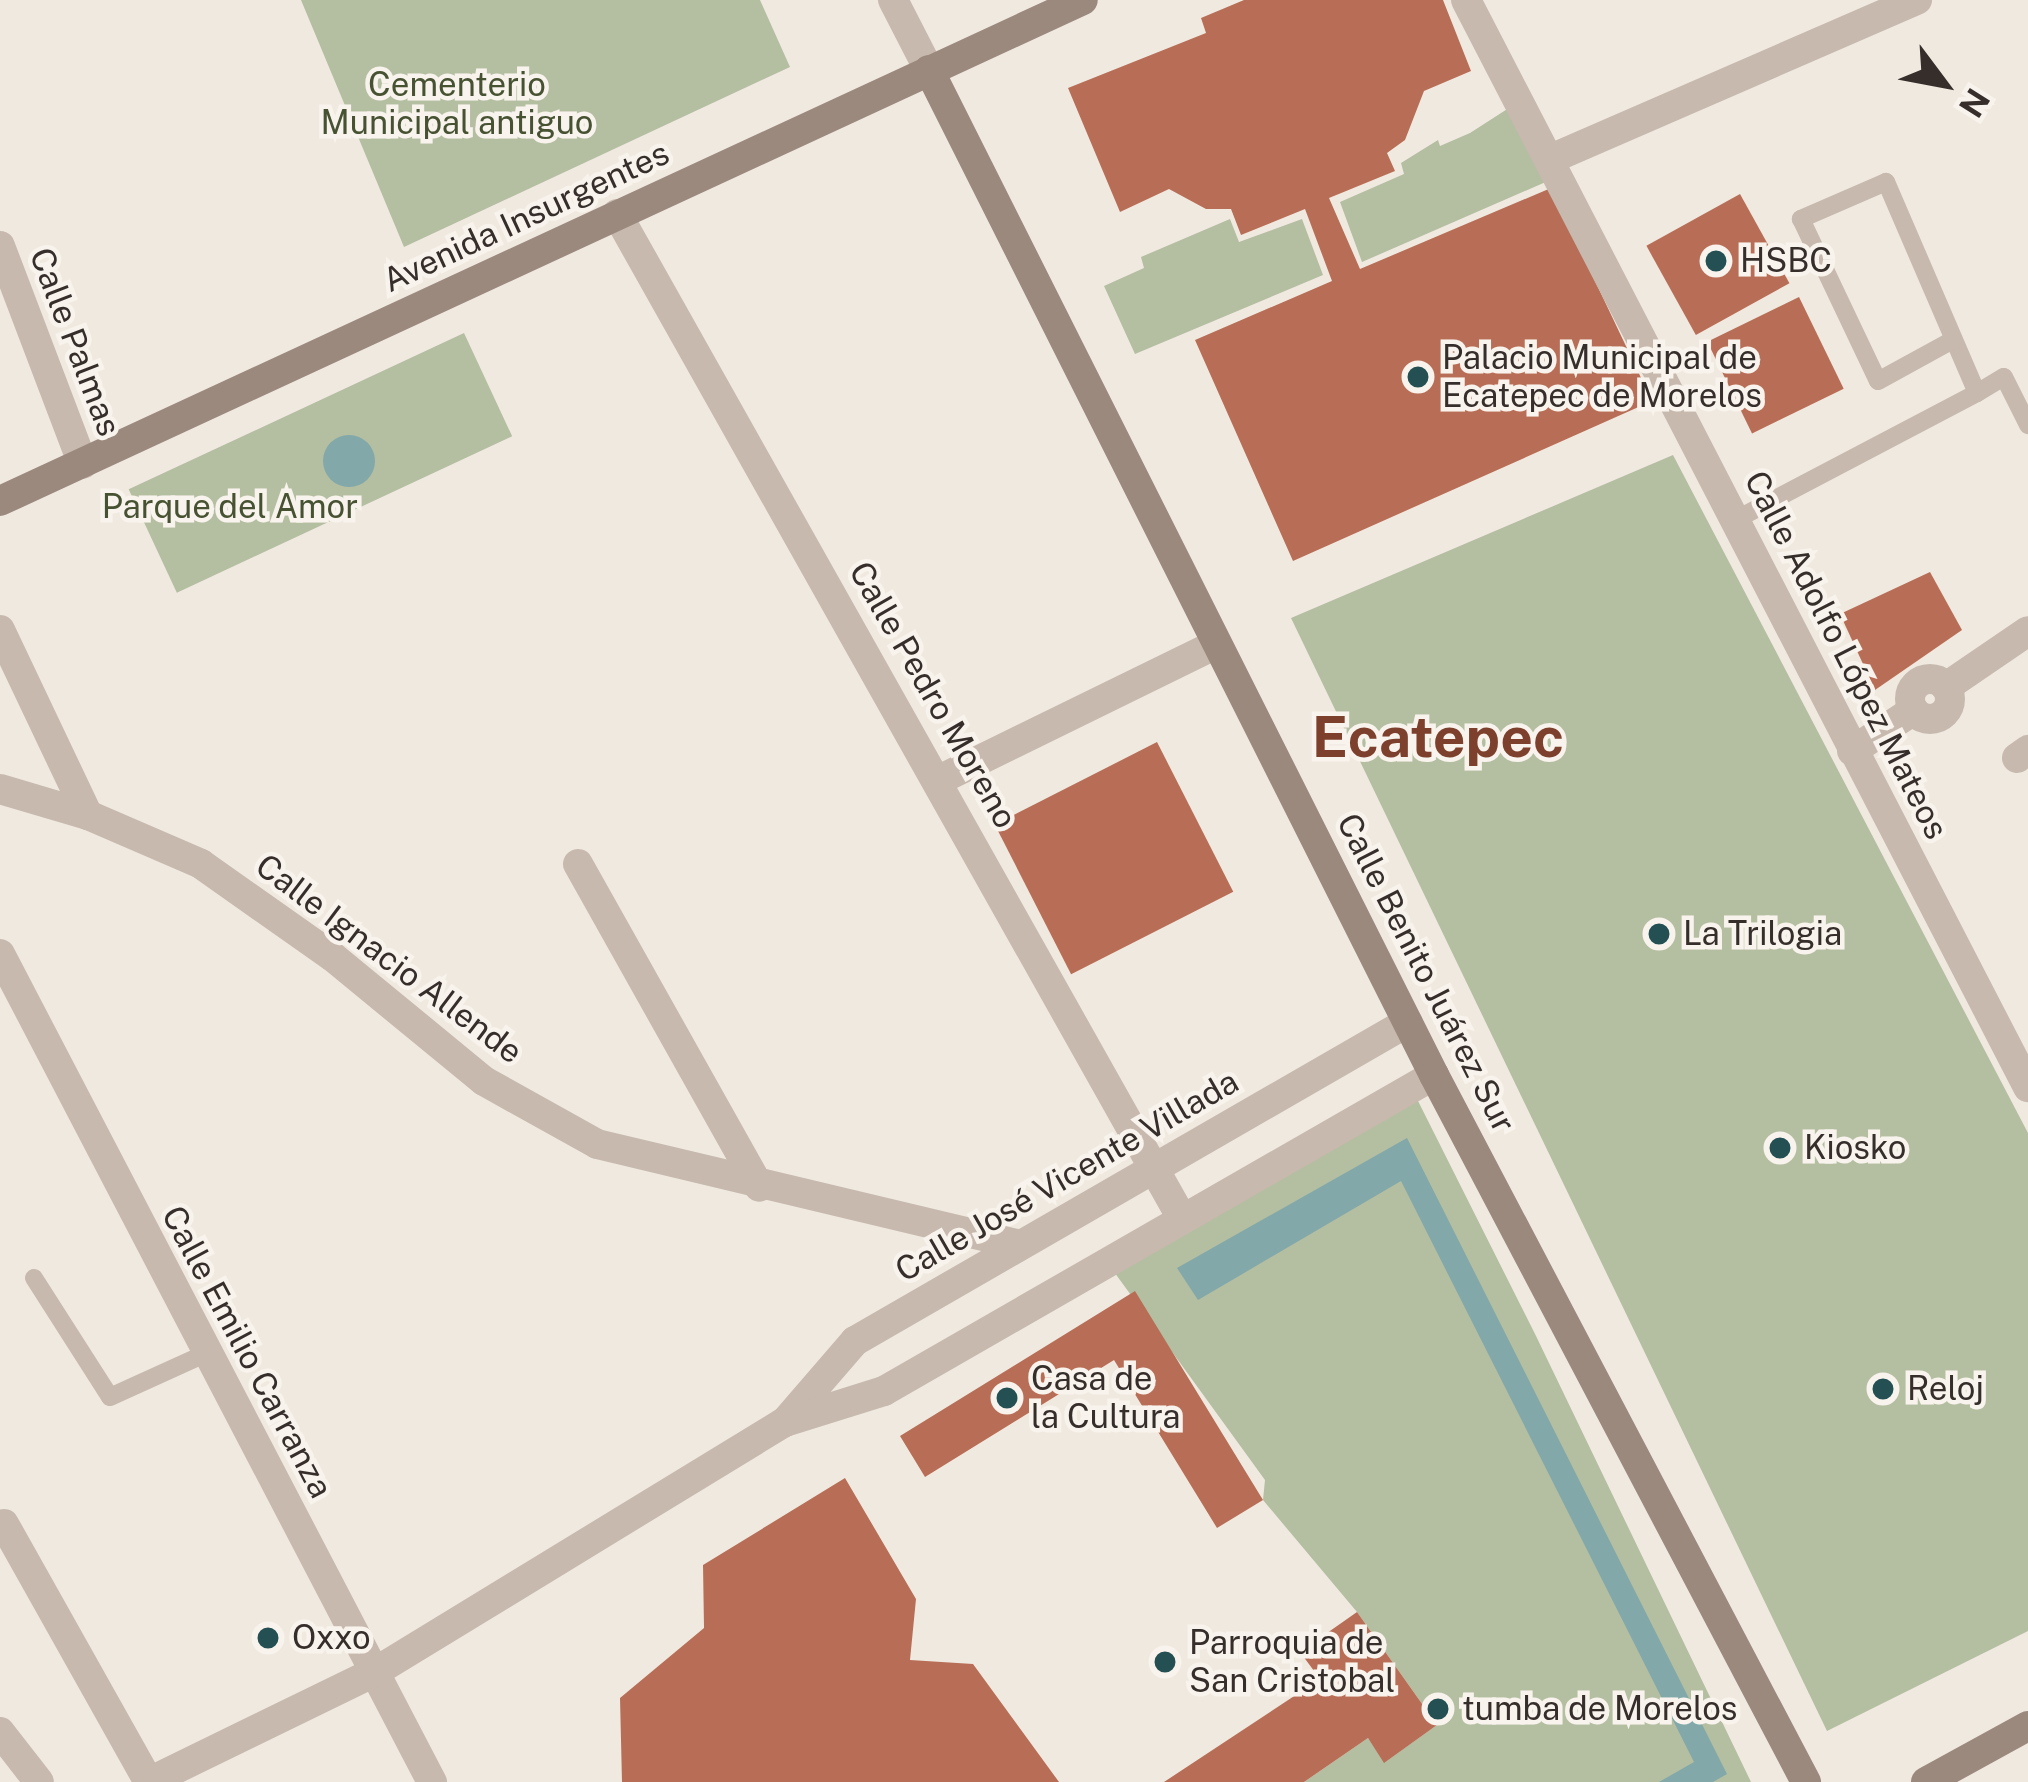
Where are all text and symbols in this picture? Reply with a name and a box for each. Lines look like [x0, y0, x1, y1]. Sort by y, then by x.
north arrow [1884, 24, 2004, 144]
park label: Cementerio Municipal antiguo [320, 65, 594, 143]
text: N [1952, 82, 1997, 124]
street label: Avenida Insurgentes [377, 133, 675, 301]
place label: HSBC [1740, 241, 1832, 281]
street label: Calle Palmas [21, 242, 129, 442]
marker: HSBC [1703, 248, 1729, 274]
place label: Palacio Municipal de Ecatepec de Morelos [1442, 338, 1763, 416]
marker: Palacio Municipal de Ecatepec de Morelos [1405, 364, 1431, 390]
street label: Calle Adolfo López Mateos [1736, 464, 1956, 846]
park label: Parque del Amor [101, 487, 359, 527]
street label: Calle Pedro Moreno [840, 555, 1026, 835]
district label: Ecatepec [1312, 703, 1564, 771]
street label: Calle Benito Juárez Sur [1328, 807, 1524, 1139]
street label: Calle Ignacio Allende [248, 846, 530, 1072]
place label: La Trilogia [1683, 914, 1842, 954]
marker: La Trilogia [1646, 921, 1672, 947]
street label: Calle José Vicente Villada [888, 1061, 1246, 1291]
place label: Kiosko [1804, 1128, 1906, 1168]
marker: Kiosko [1767, 1135, 1793, 1161]
street label: Calle Emilio Carranza [153, 1199, 341, 1505]
place label: Casa de la Cultura [1031, 1359, 1181, 1437]
place label: Reloj [1907, 1369, 1984, 1409]
marker: Reloj [1870, 1376, 1896, 1402]
marker: Casa de la Cultura [994, 1385, 1020, 1411]
place label: Oxxo [292, 1618, 371, 1658]
place label: Parroquia de San Cristobal [1189, 1623, 1395, 1701]
marker: Oxxo [255, 1625, 281, 1651]
marker: Parroquia de San Cristobal [1152, 1649, 1178, 1675]
place label: tumba de Morelos [1462, 1689, 1738, 1729]
marker: tumba de Morelos [1425, 1696, 1451, 1722]

